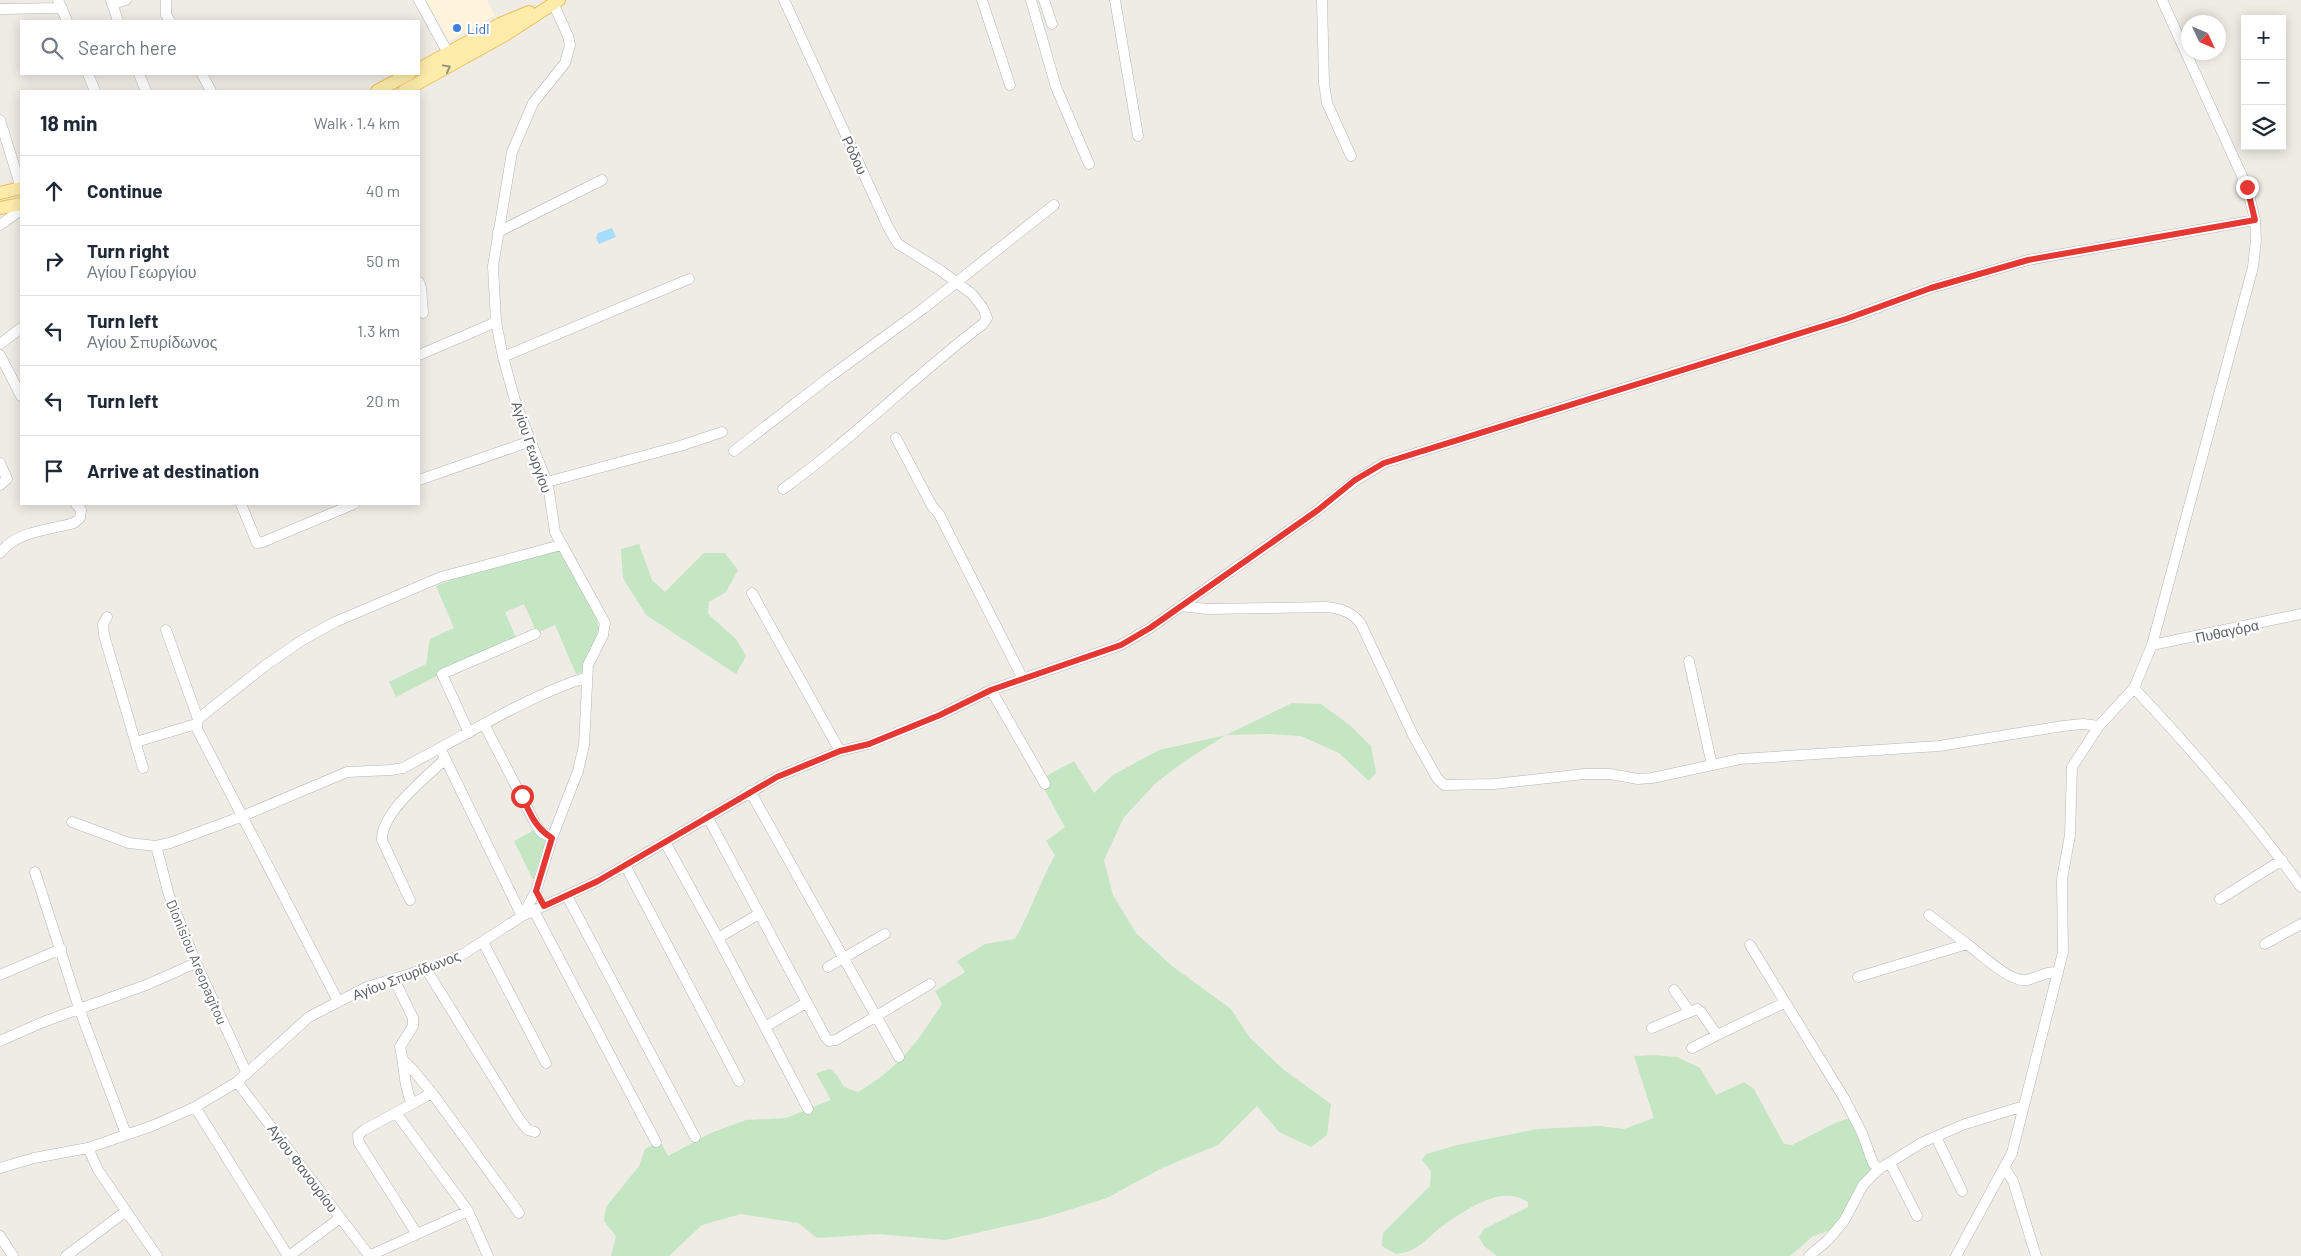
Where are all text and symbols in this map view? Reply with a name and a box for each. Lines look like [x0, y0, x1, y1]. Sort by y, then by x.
north arrow [2181, 15, 2226, 60]
map controls [2241, 15, 2286, 150]
button: + [2241, 15, 2286, 60]
search box [20, 20, 420, 75]
place label: Lidl [467, 20, 489, 37]
marker: Lidl [451, 22, 463, 34]
icon: search [38, 34, 66, 62]
text: Search here [78, 36, 177, 59]
button: − [2241, 60, 2286, 105]
one-way arrow [442, 64, 451, 74]
button: layers [2241, 105, 2286, 150]
text: 18 min [40, 110, 97, 135]
text: Walk · 1.4 km [314, 113, 400, 132]
street label: Ρόδου [839, 133, 871, 177]
route end [2236, 176, 2259, 199]
icon: ahead [40, 177, 68, 205]
text: Continue [87, 179, 163, 202]
text: 40 m [366, 181, 400, 200]
text: Turn right [87, 239, 169, 262]
icon: right [40, 247, 68, 275]
text: 50 m [366, 251, 400, 270]
text: Αγίου Γεωργίου [87, 262, 197, 281]
text: Turn left [87, 309, 158, 332]
icon: left [40, 317, 68, 345]
text: 1.3 km [357, 321, 400, 340]
text: Αγίου Σπυρίδωνος [87, 332, 217, 351]
icon: left [40, 387, 68, 415]
text: Turn left [87, 389, 158, 412]
text: 20 m [366, 391, 400, 410]
street label: Αγίου Γεωργίου [508, 399, 556, 495]
icon: arrive [40, 457, 68, 485]
text: Arrive at destination [87, 459, 259, 482]
street label: Πυθαγόρα [2194, 616, 2260, 646]
route start [511, 785, 534, 808]
street label: Dionisiou Areopagitou [163, 897, 231, 1027]
street label: Αγίου Σπυρίδωνος [350, 947, 463, 1003]
street label: Αγίου Φανουρίου [264, 1121, 342, 1215]

